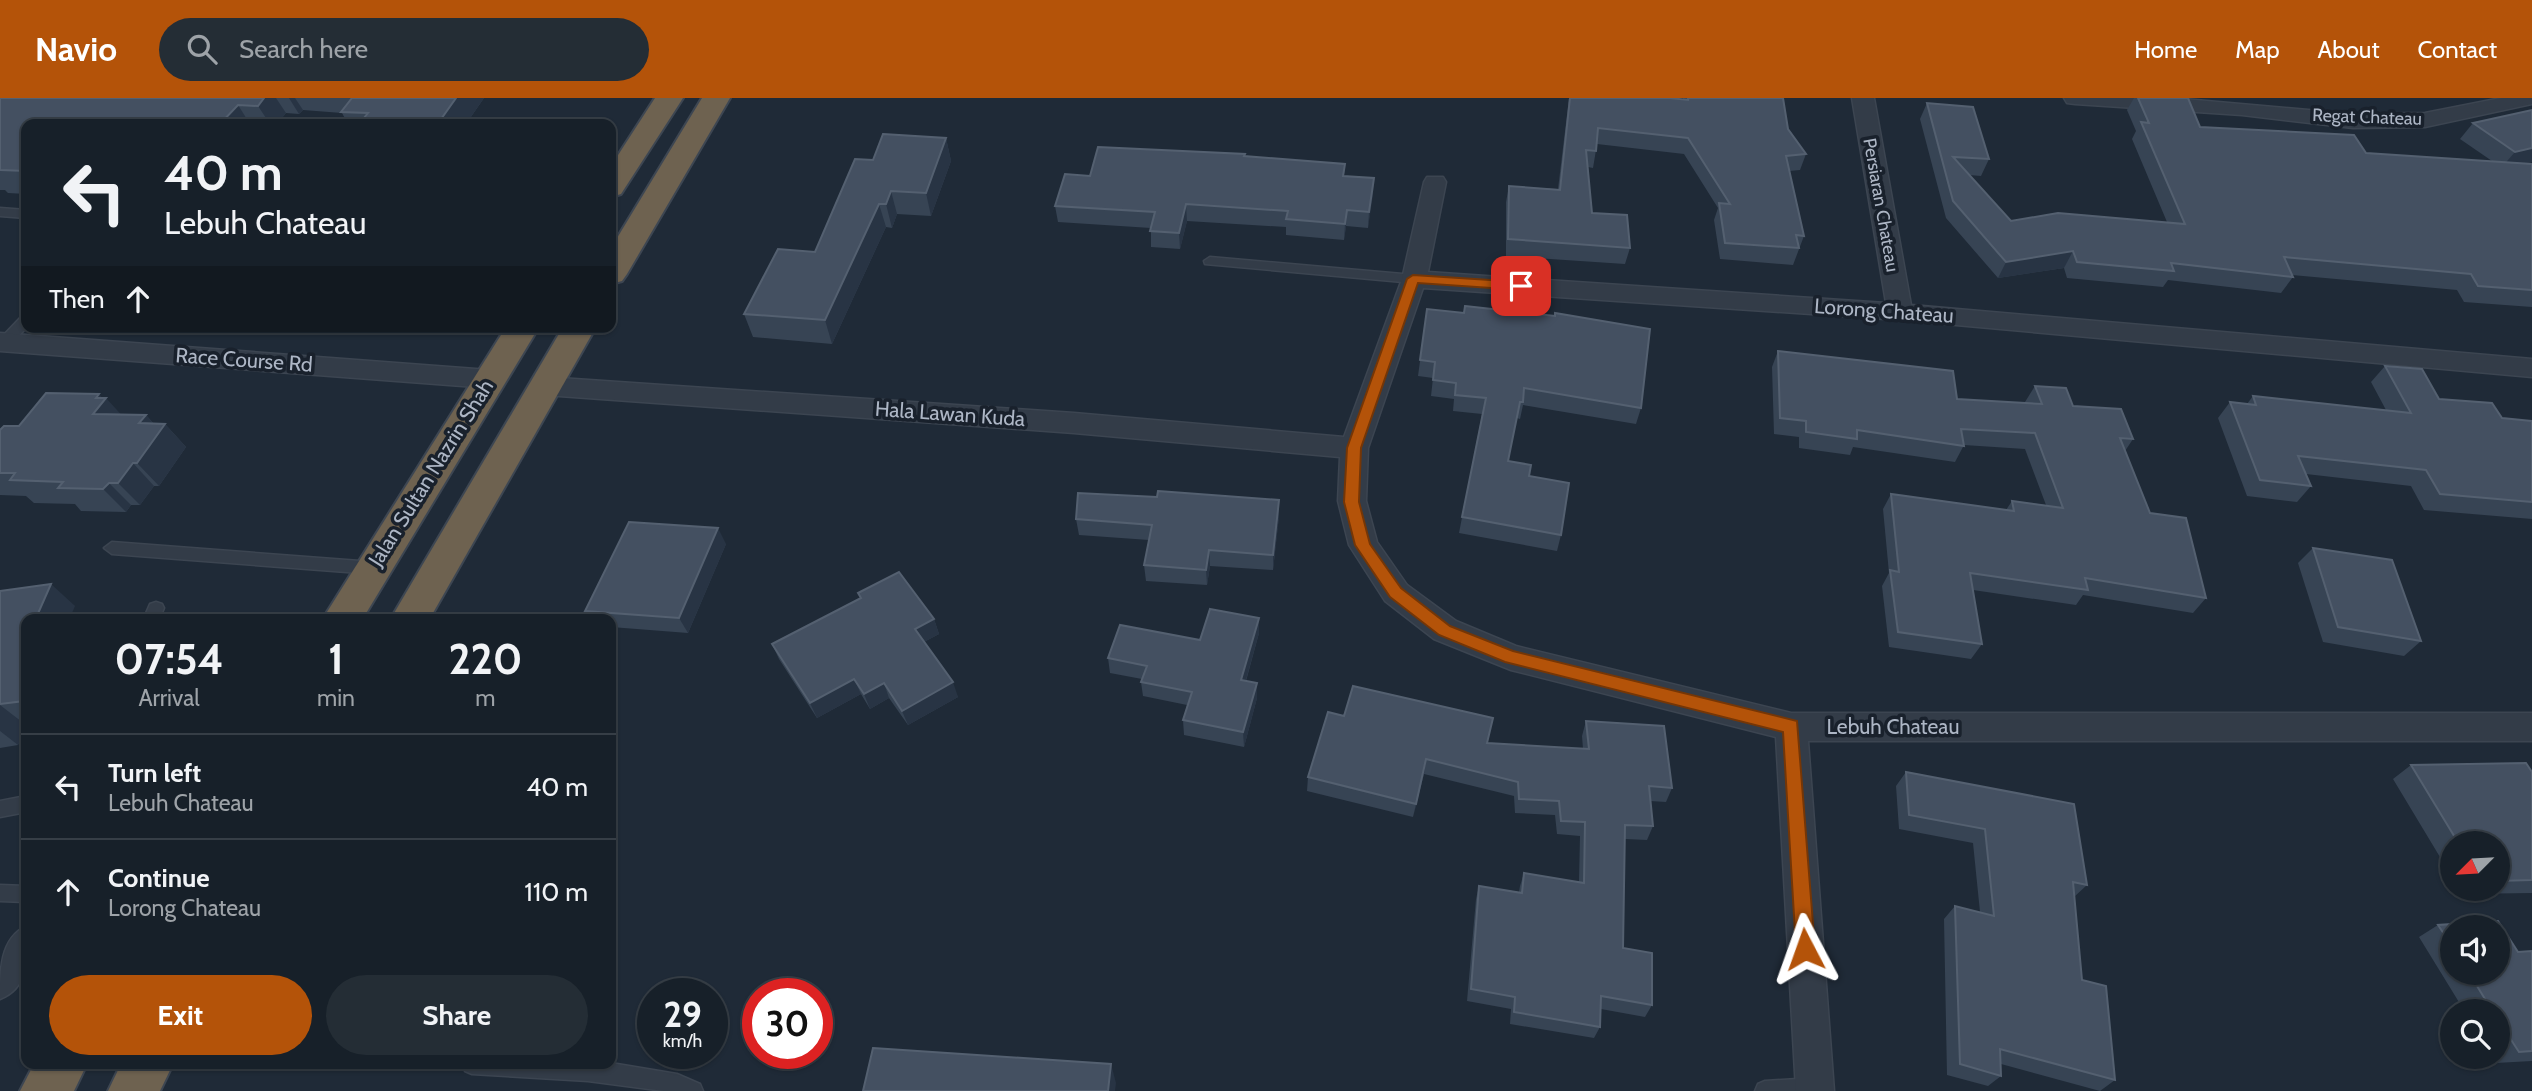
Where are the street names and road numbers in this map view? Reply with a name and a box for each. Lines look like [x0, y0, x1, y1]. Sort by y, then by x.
street label: Regat Chateau [2312, 104, 2422, 130]
street label: Persiaran Chateau [1858, 136, 1904, 274]
street label: Lorong Chateau [1813, 293, 1955, 328]
street label: Race Course Rd [175, 342, 313, 377]
street label: Jalan Sultan Nazrin Shah [362, 375, 498, 572]
street label: Hala Lawan Kuda [874, 396, 1026, 431]
street label: Lebuh Chateau [1827, 714, 1959, 739]

